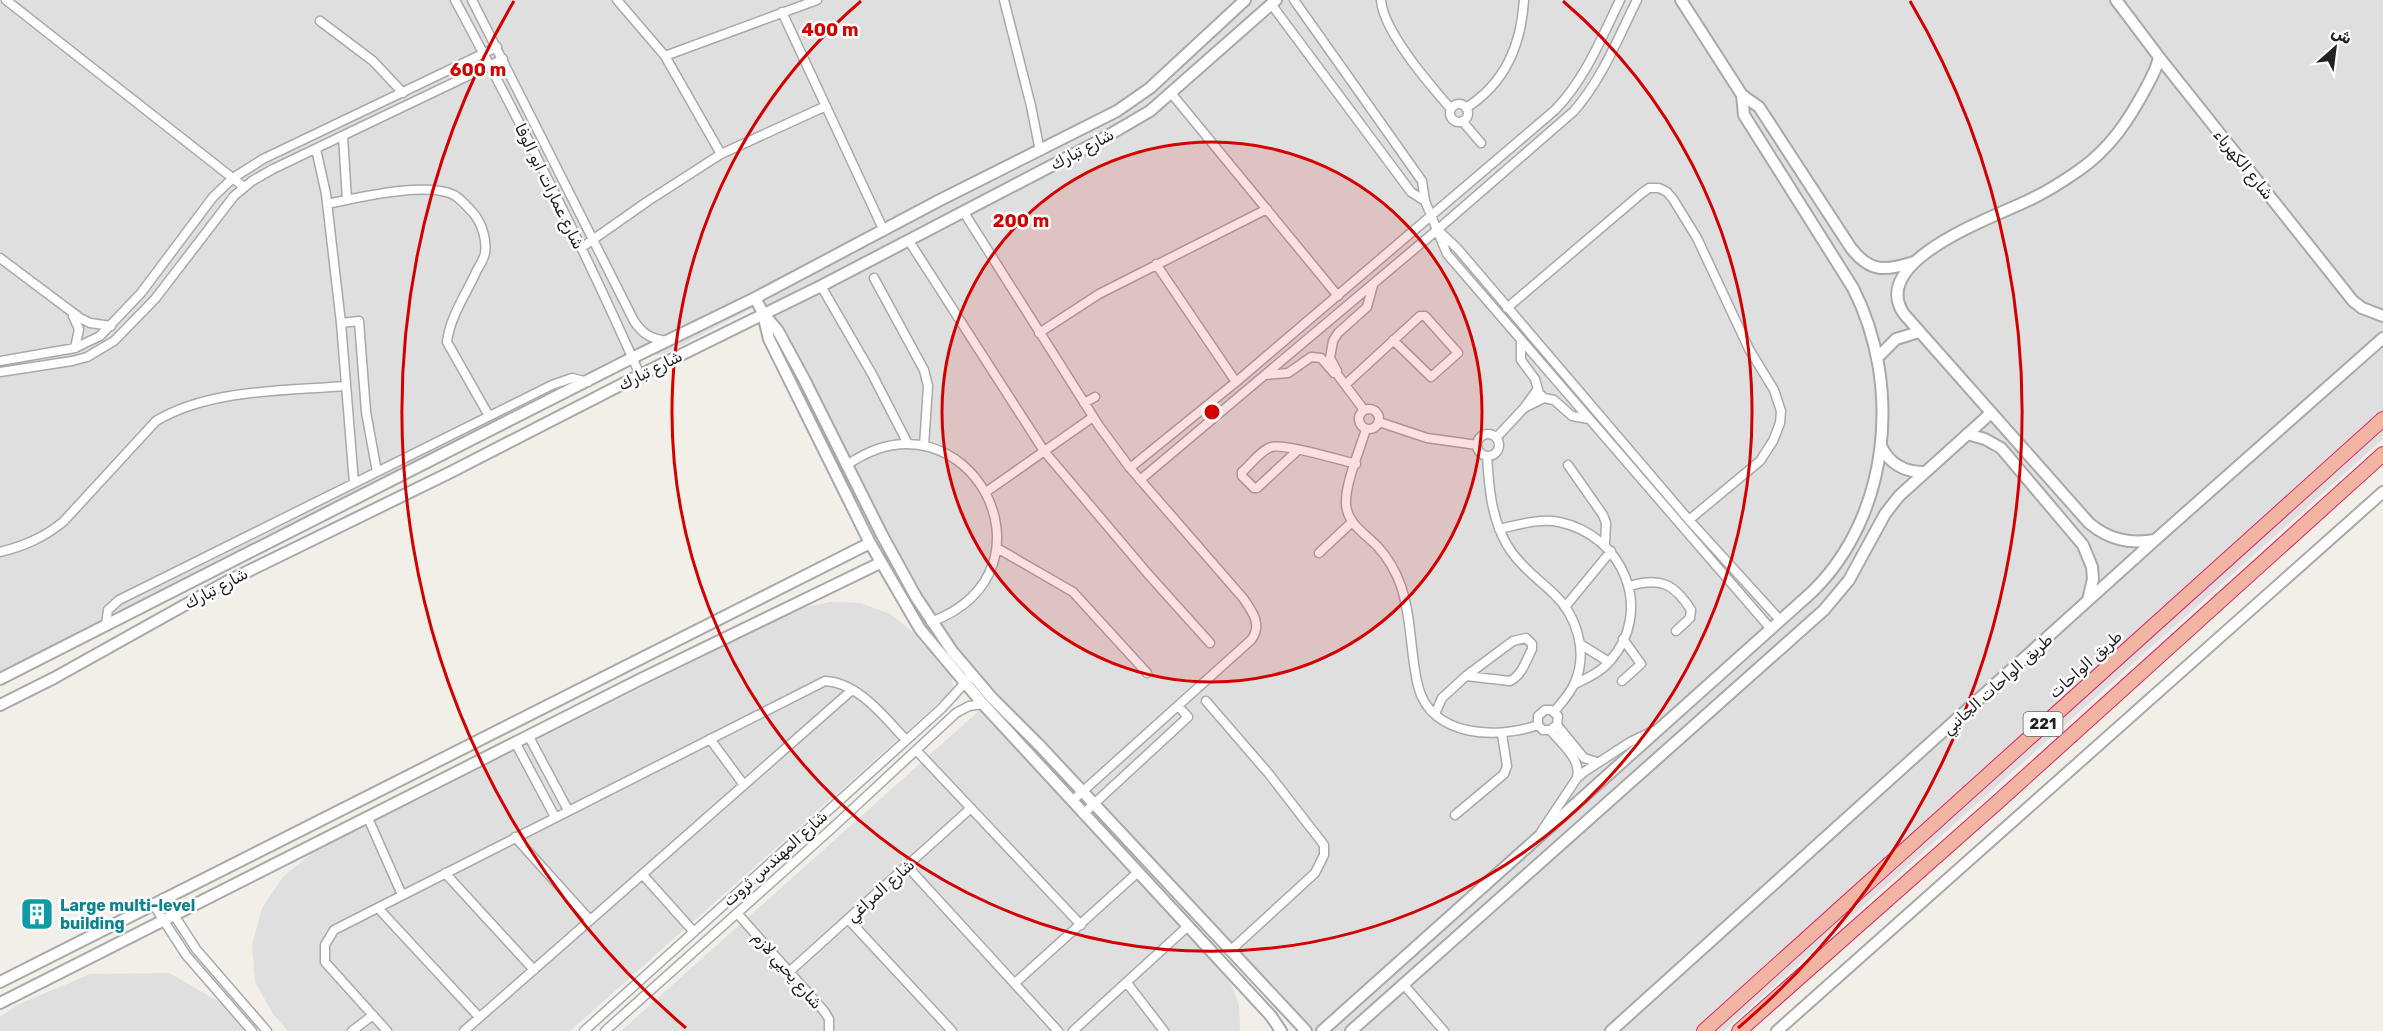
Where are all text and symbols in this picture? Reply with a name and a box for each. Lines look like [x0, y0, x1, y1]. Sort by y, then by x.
north arrow [2305, 18, 2365, 78]
text: 400 m [801, 19, 859, 41]
text: ش [2328, 22, 2355, 48]
text: 600 m [450, 59, 506, 81]
street label: شارع عمارات ابو الوفا [509, 120, 588, 253]
street label: شارع تبارك [1047, 125, 1118, 176]
street label: شارع الكهرباء [2208, 125, 2278, 205]
text: 200 m [993, 210, 1049, 232]
street label: شارع تبارك [615, 346, 686, 396]
centre of rings [1202, 402, 1222, 422]
street label: شارع تبارك [181, 564, 252, 615]
street label: طريق الواحات [2045, 627, 2126, 703]
street label: طريق الواحات الجانبي [1938, 630, 2058, 741]
road number: 221 [2024, 712, 2062, 736]
street label: شارع المهندس ثروت [719, 807, 833, 912]
street label: شارع المراغي [842, 855, 920, 928]
building icon: Large multi-level building [19, 896, 55, 932]
place label: Large multi-level building [60, 896, 195, 933]
street label: شارع يحيي لازم [747, 928, 826, 1015]

